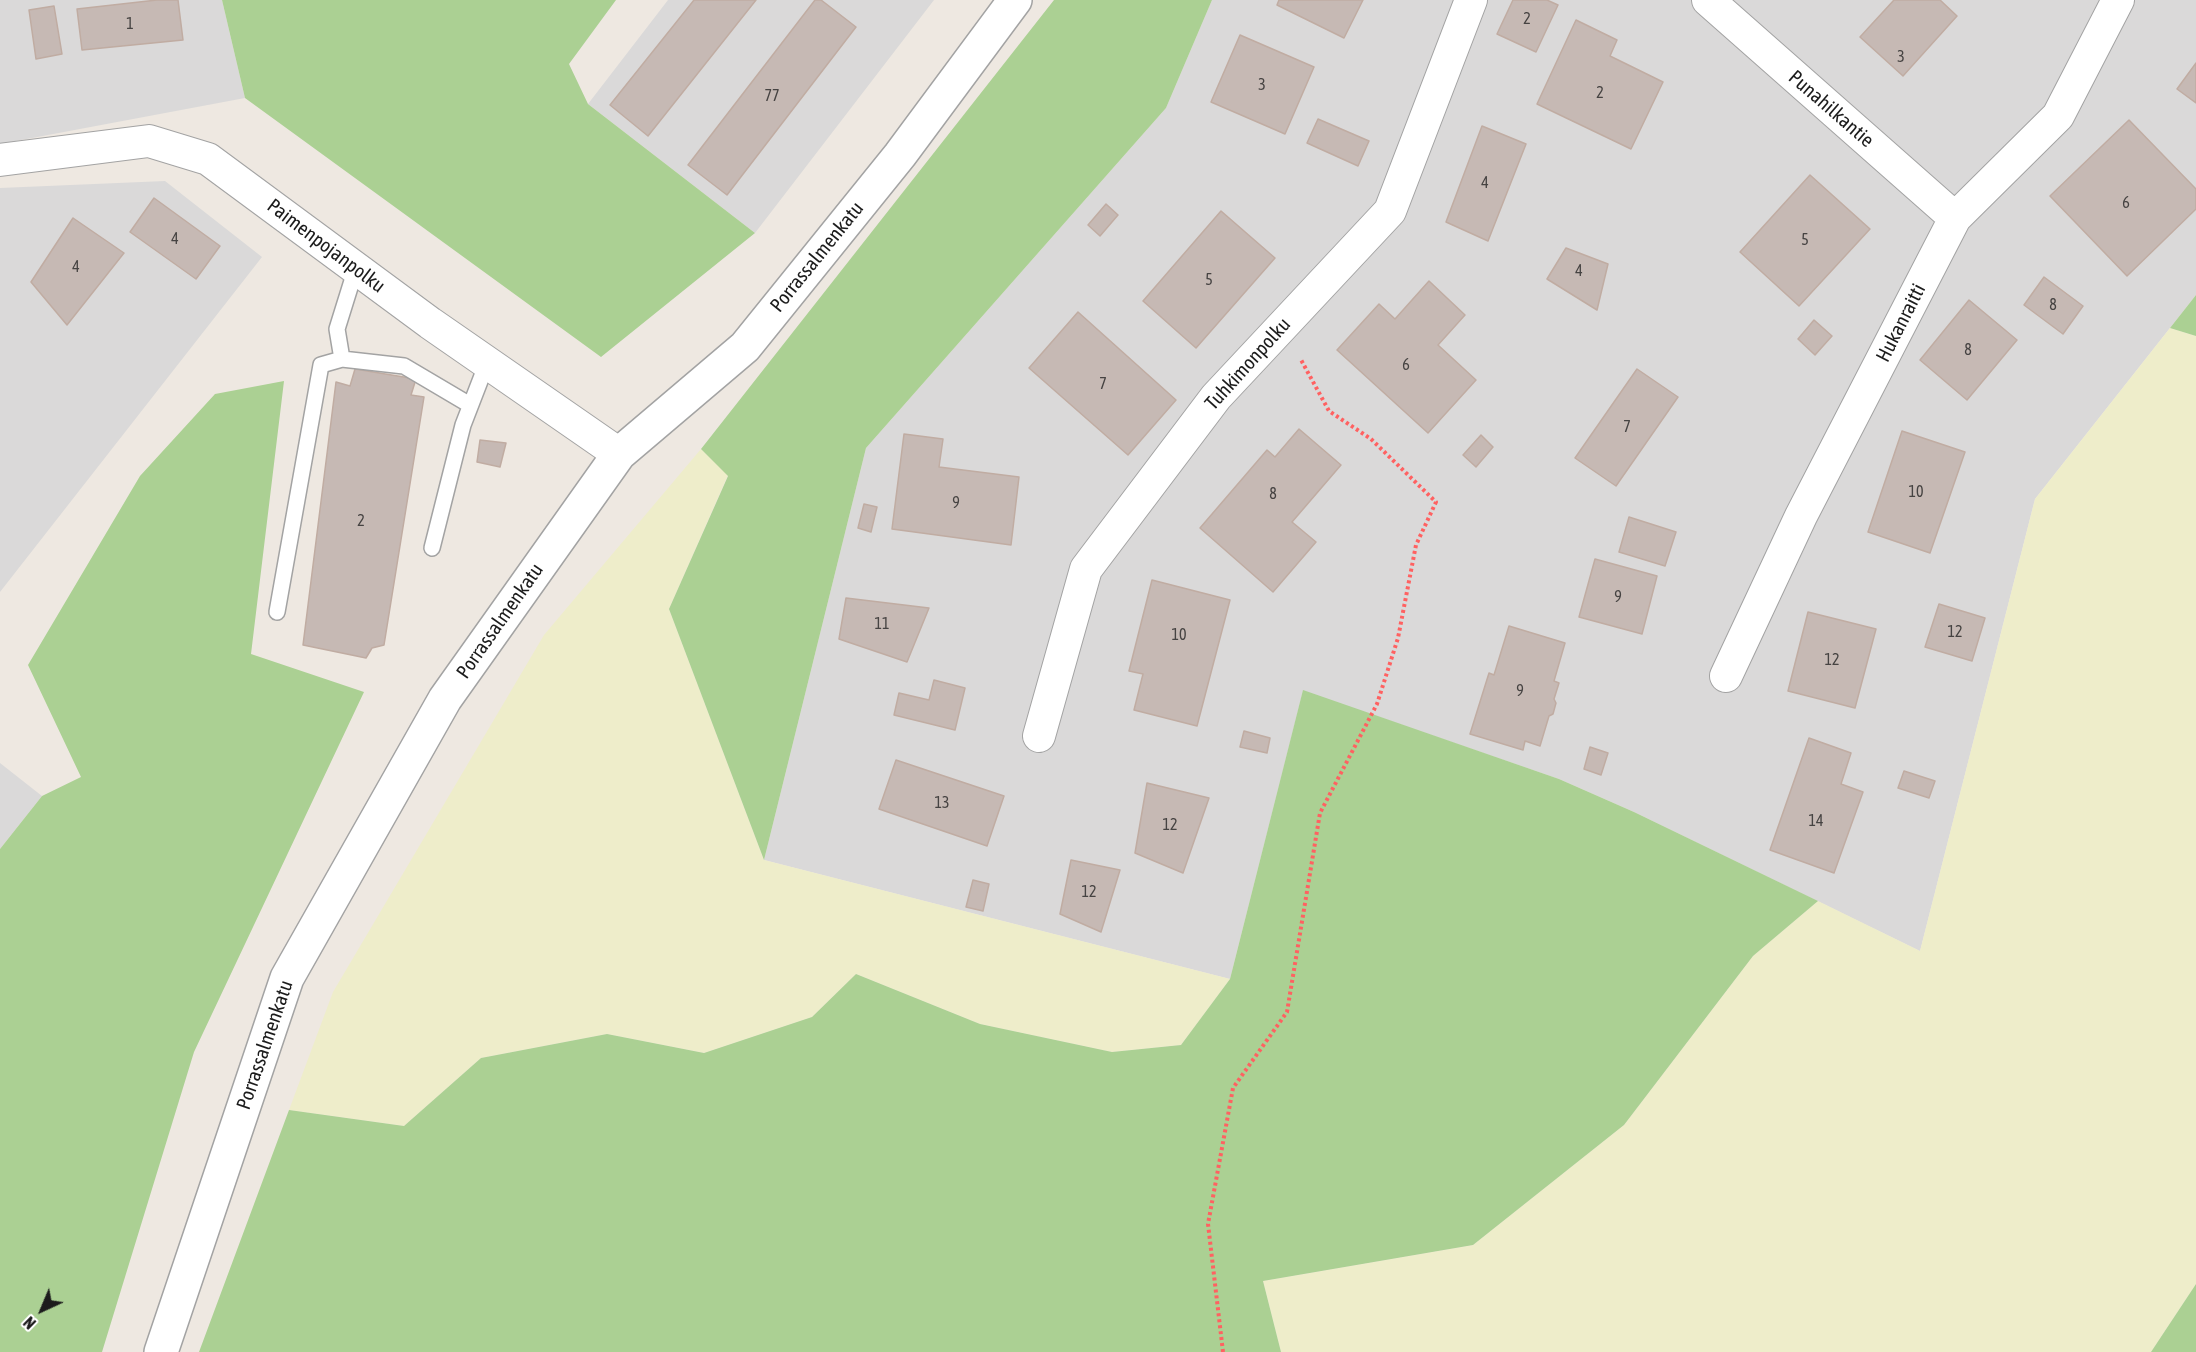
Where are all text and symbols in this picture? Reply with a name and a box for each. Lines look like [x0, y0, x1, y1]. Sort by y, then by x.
house number: 2 [1523, 9, 1531, 29]
house number: 1 [126, 14, 134, 34]
house number: 3 [1897, 47, 1905, 67]
street label: Punahilkantie [1783, 65, 1879, 153]
house number: 3 [1258, 75, 1266, 95]
house number: 2 [1596, 83, 1604, 103]
house number: 77 [764, 86, 780, 106]
house number: 4 [1481, 173, 1489, 193]
house number: 6 [2122, 193, 2130, 213]
street label: Paimenpojanpolku [262, 194, 390, 298]
street label: Porrassalmenkatu [765, 197, 869, 317]
house number: 4 [171, 229, 179, 249]
house number: 5 [1801, 230, 1809, 250]
house number: 4 [72, 257, 80, 277]
house number: 4 [1575, 261, 1583, 281]
house number: 5 [1205, 270, 1213, 290]
street label: Hukanraitti [1871, 280, 1931, 366]
house number: 8 [2049, 295, 2057, 315]
street label: Tuhkimonpolku [1200, 313, 1296, 415]
house number: 8 [1964, 340, 1972, 360]
house number: 6 [1402, 355, 1410, 375]
house number: 7 [1099, 374, 1107, 394]
house number: 7 [1623, 417, 1631, 437]
house number: 10 [1908, 482, 1924, 502]
house number: 8 [1269, 484, 1277, 504]
house number: 9 [952, 493, 960, 513]
house number: 2 [357, 511, 365, 531]
street label: Porrassalmenkatu [451, 559, 549, 683]
house number: 9 [1614, 587, 1622, 607]
house number: 11 [874, 614, 890, 634]
house number: 12 [1947, 622, 1963, 642]
house number: 10 [1171, 625, 1187, 645]
house number: 12 [1824, 650, 1840, 670]
house number: 9 [1516, 681, 1524, 701]
house number: 13 [934, 793, 950, 813]
house number: 14 [1808, 811, 1824, 831]
house number: 12 [1162, 815, 1178, 835]
house number: 12 [1081, 882, 1097, 902]
street label: Porrassalmenkatu [232, 977, 298, 1113]
north arrow [12, 1280, 72, 1340]
text: N [20, 1313, 39, 1333]

